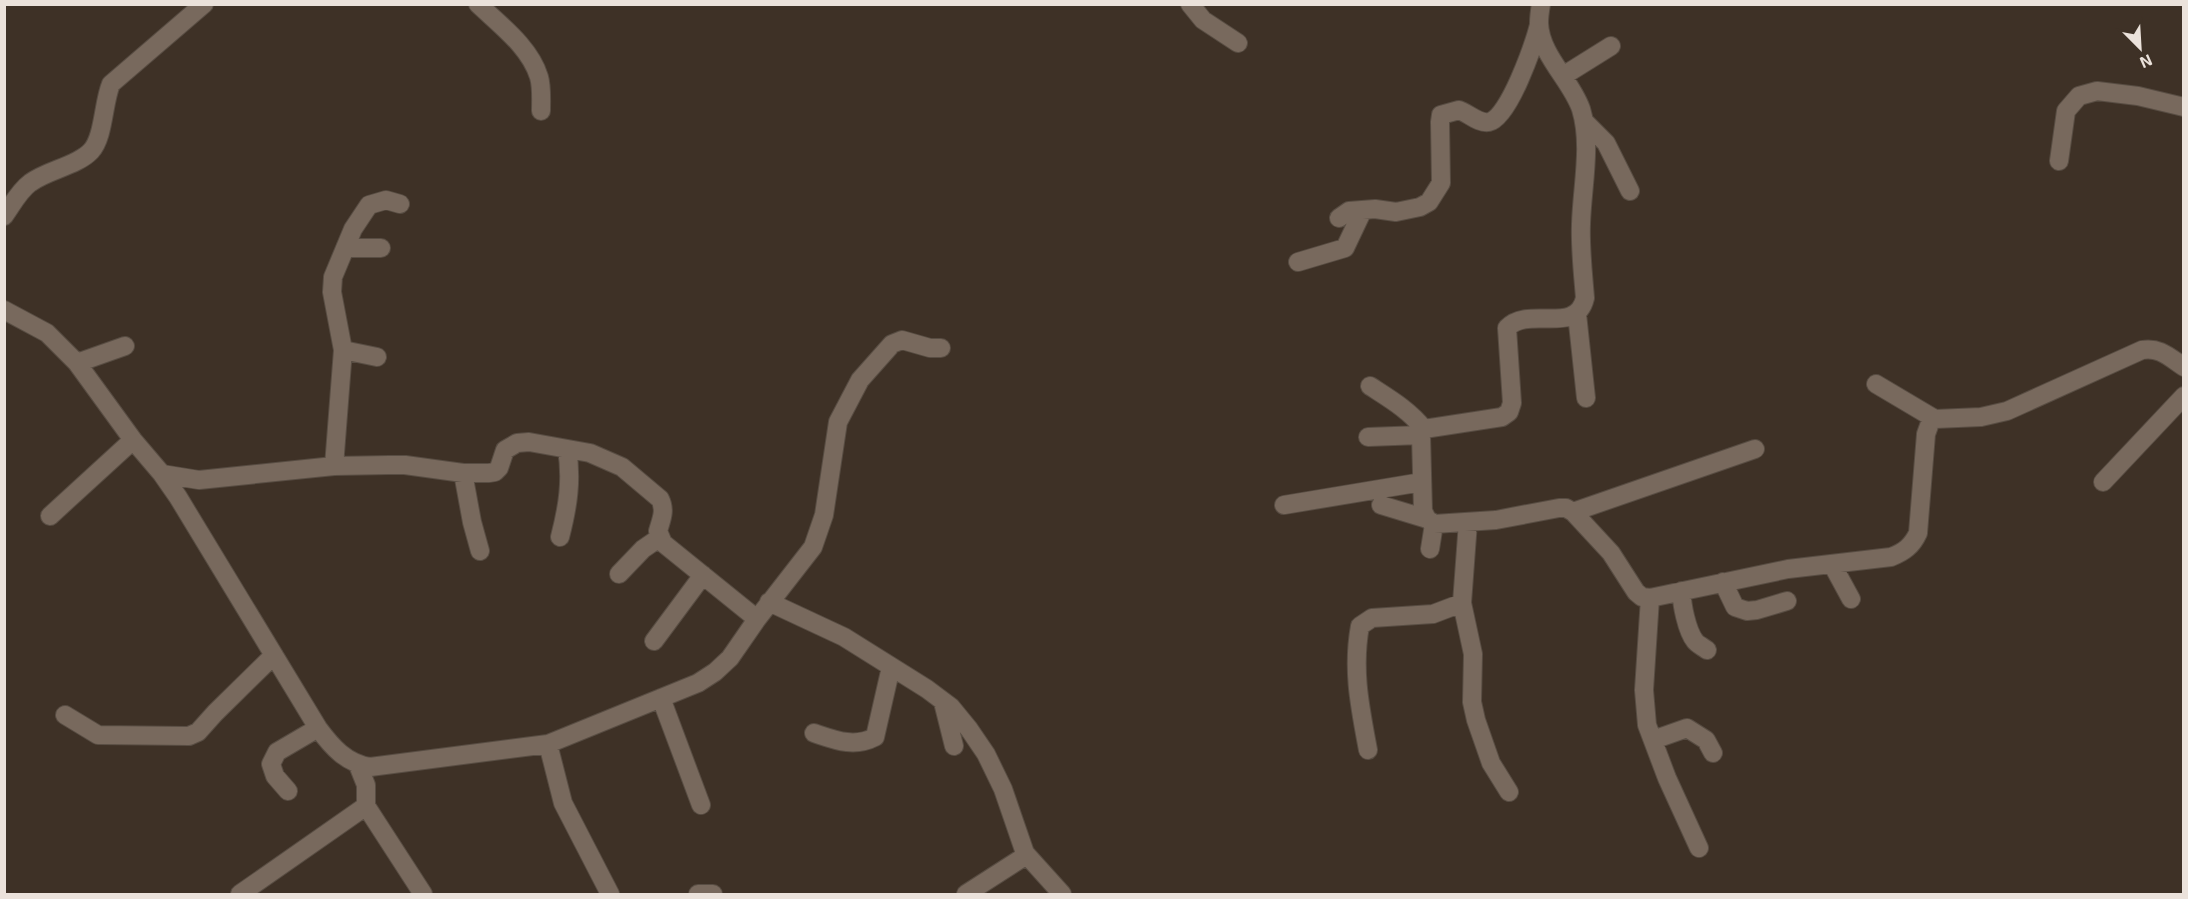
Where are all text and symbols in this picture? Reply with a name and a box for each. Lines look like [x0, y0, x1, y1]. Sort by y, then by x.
north arrow [2110, 18, 2170, 78]
text: N [2137, 51, 2155, 73]

